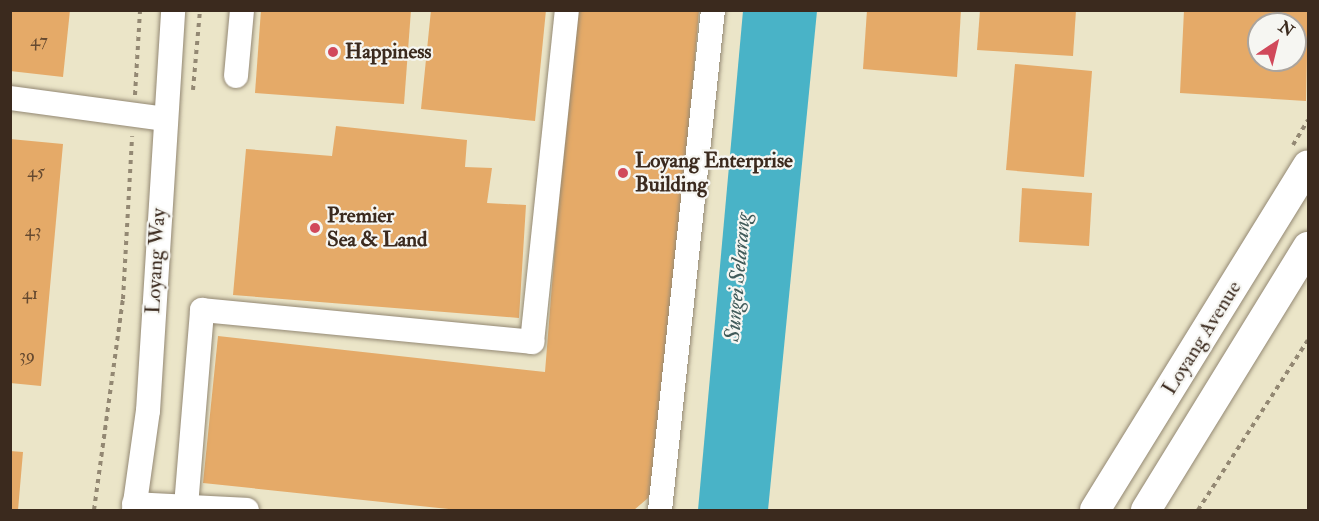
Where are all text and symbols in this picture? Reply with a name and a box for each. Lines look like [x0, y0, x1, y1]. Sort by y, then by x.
north arrow [1247, 12, 1307, 72]
text: N [1275, 17, 1298, 41]
house number: 47 [30, 30, 48, 52]
place label: Happiness [345, 39, 432, 65]
marker: Happiness [326, 45, 340, 59]
place label: Loyang Enterprise Building [635, 148, 793, 198]
house number: 45 [27, 161, 45, 183]
marker: Loyang Enterprise Building [616, 166, 630, 180]
place label: Premier Sea & Land [327, 203, 427, 253]
street label: Loyang Way [141, 207, 171, 315]
water label: Sungei Selarang [719, 211, 757, 343]
house number: 43 [25, 220, 41, 242]
marker: Premier Sea & Land [308, 221, 322, 235]
street label: Loyang Avenue [1157, 276, 1247, 400]
house number: 41 [22, 283, 38, 305]
house number: 39 [19, 345, 35, 367]

